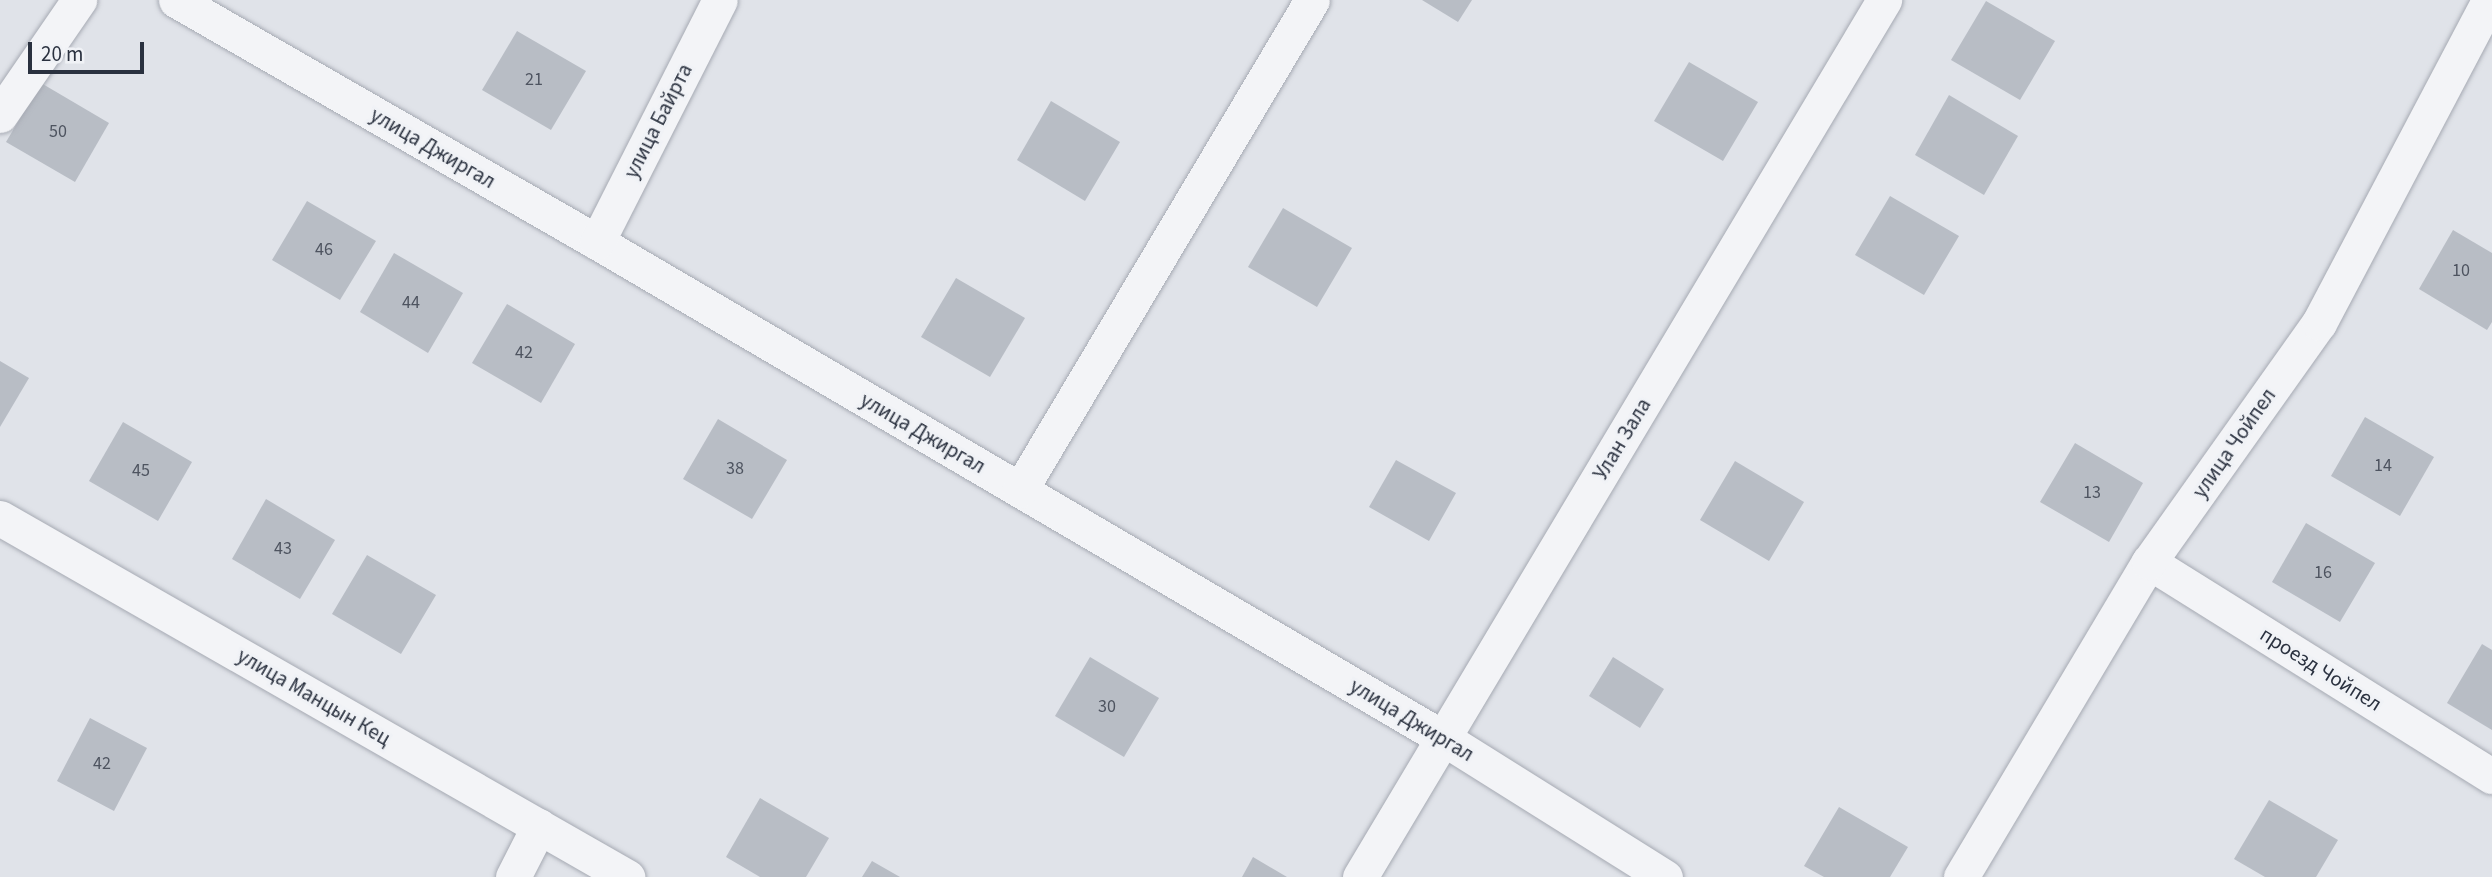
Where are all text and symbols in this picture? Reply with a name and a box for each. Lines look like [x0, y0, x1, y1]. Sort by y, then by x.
scale bar [32, 28, 147, 72]
text: 20 m [41, 39, 83, 69]
street label: улица Байрта [618, 60, 698, 182]
house number: 21 [525, 69, 543, 91]
street label: улица Джиргал [366, 102, 500, 194]
house number: 50 [49, 121, 67, 143]
house number: 46 [315, 239, 333, 261]
house number: 10 [2452, 260, 2470, 282]
house number: 44 [402, 292, 420, 314]
house number: 42 [515, 342, 533, 364]
street label: улица Чойпел [2187, 383, 2281, 503]
street label: улица Джиргал [856, 387, 990, 479]
street label: Улан Зала [1588, 394, 1656, 484]
house number: 14 [2374, 455, 2392, 477]
house number: 38 [726, 458, 744, 480]
house number: 45 [132, 460, 150, 482]
house number: 13 [2083, 482, 2101, 504]
house number: 43 [274, 538, 292, 560]
house number: 16 [2314, 562, 2332, 584]
street label: проезд Чойпел [2255, 621, 2387, 717]
street label: улица Манцын Кец [233, 643, 395, 751]
street label: улица Джиргал [1345, 673, 1479, 767]
house number: 30 [1098, 696, 1116, 718]
house number: 42 [93, 753, 111, 775]

